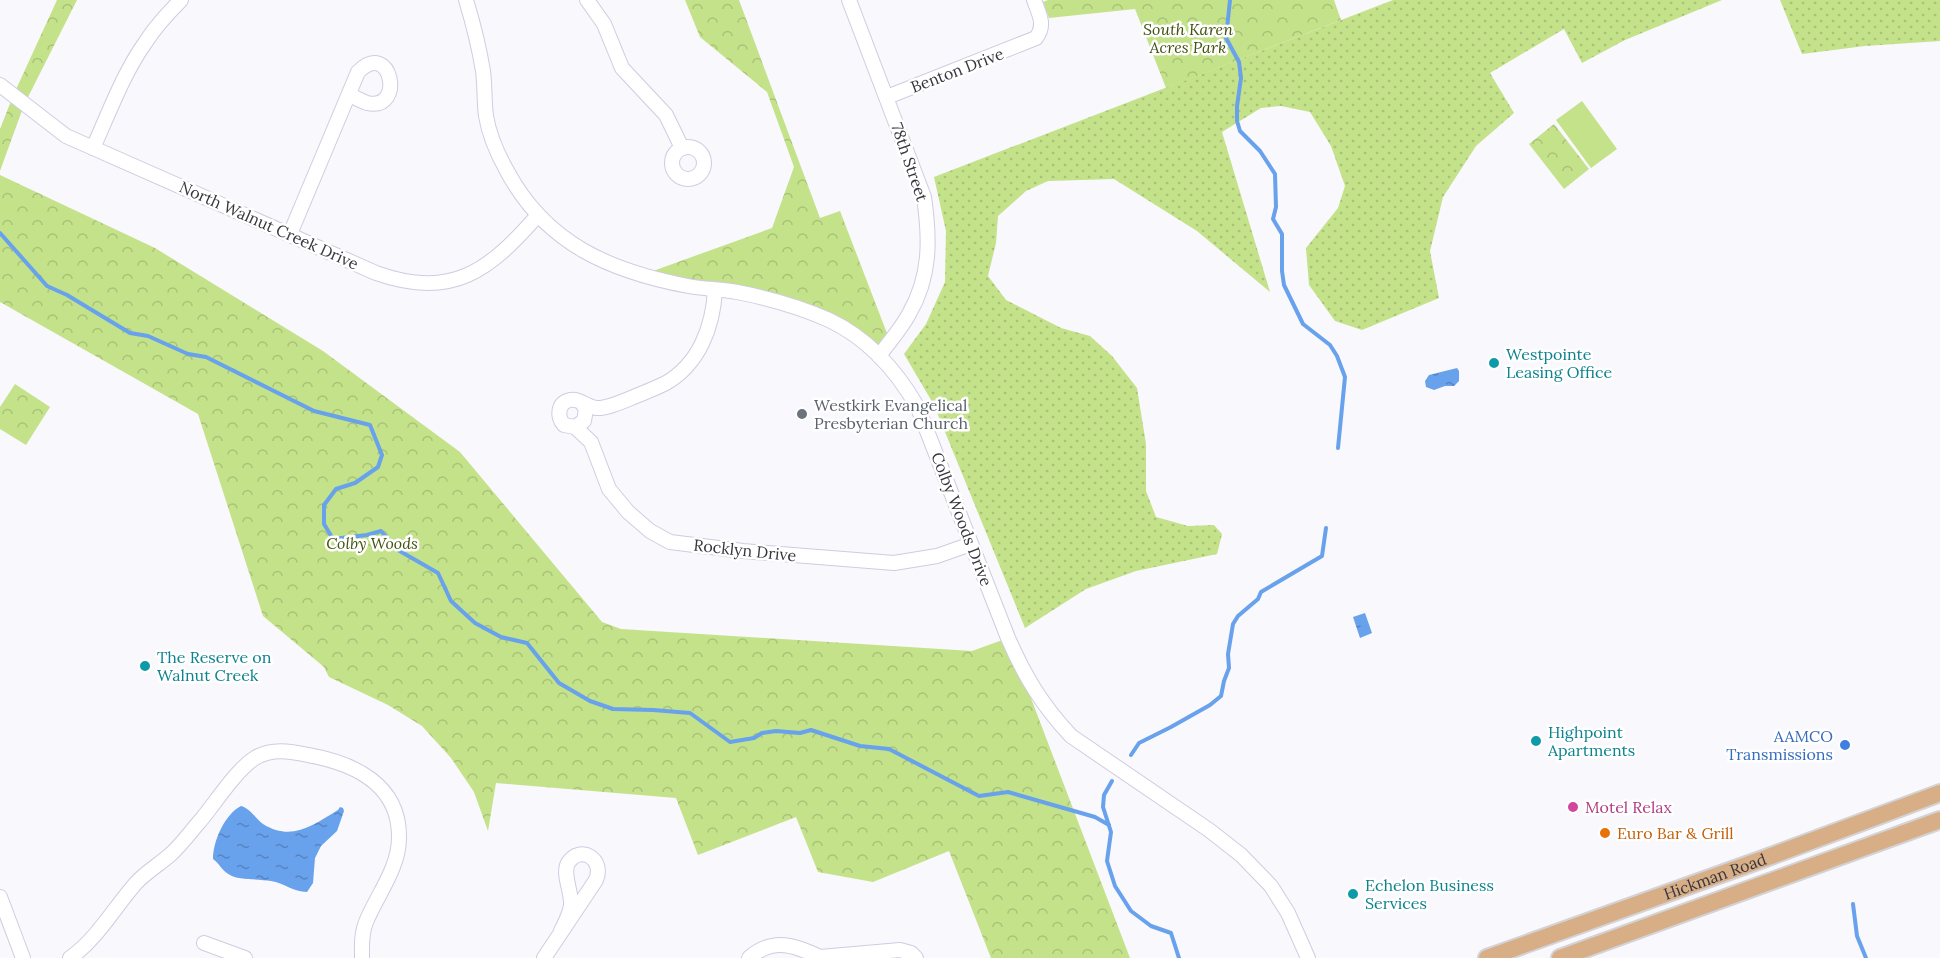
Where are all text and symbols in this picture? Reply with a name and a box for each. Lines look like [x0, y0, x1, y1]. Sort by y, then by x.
park label: South Karen Acres Park [1143, 19, 1233, 57]
street label: Benton Drive [908, 43, 1006, 97]
street label: 78th Street [887, 120, 933, 205]
street label: North Walnut Creek Drive [176, 176, 362, 274]
place label: Westpointe Leasing Office [1506, 344, 1612, 382]
marker: Westpointe Leasing Office [1487, 356, 1501, 370]
place label: Westkirk Evangelical Presbyterian Church [814, 395, 968, 433]
marker: Westkirk Evangelical Presbyterian Church [795, 407, 809, 421]
street label: Colby Woods Drive [927, 449, 997, 589]
park label: Colby Woods [326, 533, 418, 553]
street label: Rocklyn Drive [693, 535, 798, 565]
place label: The Reserve on Walnut Creek [157, 647, 272, 685]
marker: The Reserve on Walnut Creek [138, 659, 152, 673]
place label: Highpoint Apartments [1547, 722, 1635, 760]
place label: AAMCO Transmissions [1726, 726, 1833, 764]
marker: Highpoint Apartments [1529, 734, 1543, 748]
marker: AAMCO Transmissions [1838, 738, 1852, 752]
place label: Motel Relax [1585, 797, 1673, 817]
marker: Motel Relax [1566, 800, 1580, 814]
place label: Euro Bar & Grill [1617, 823, 1734, 843]
marker: Euro Bar & Grill [1598, 826, 1612, 840]
street label: Hickman Road [1661, 849, 1769, 904]
place label: Echelon Business Services [1365, 875, 1494, 913]
marker: Echelon Business Services [1346, 887, 1360, 901]

